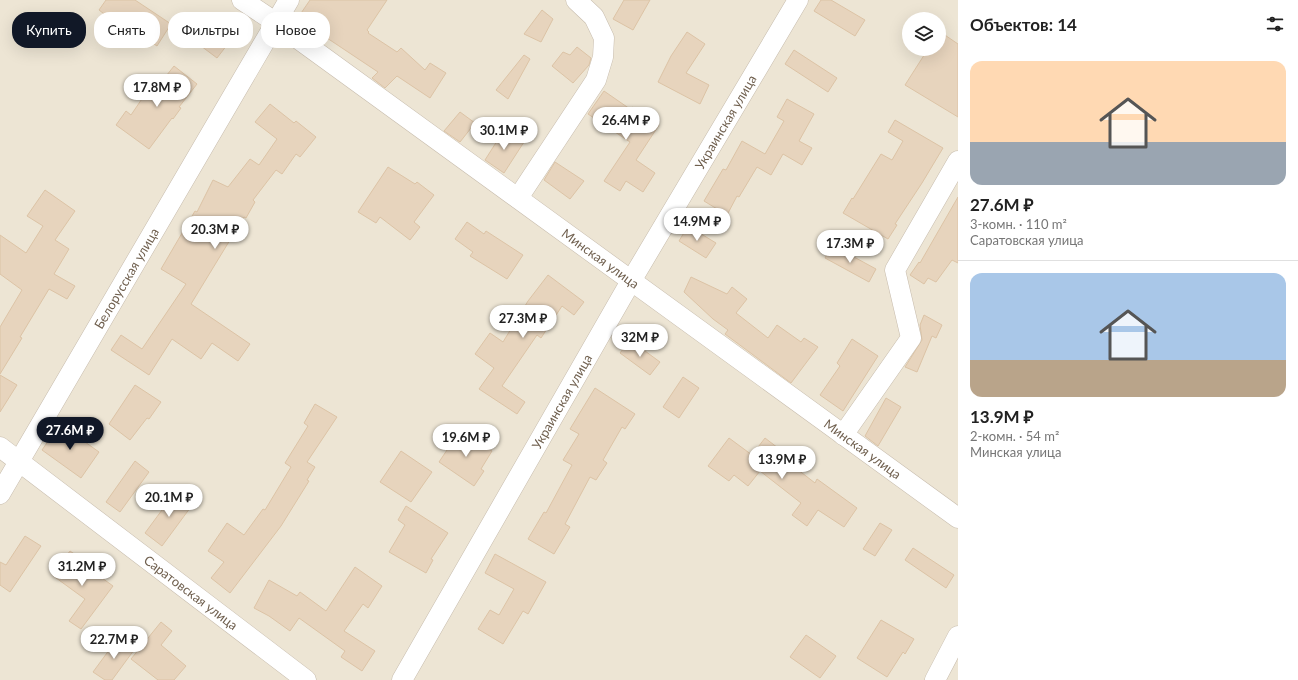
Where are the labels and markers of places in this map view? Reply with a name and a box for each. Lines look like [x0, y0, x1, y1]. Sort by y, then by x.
pin: 17.8M ₽ [120, 74, 194, 108]
pin: 26.4M ₽ [589, 107, 663, 141]
pin: 30.1M ₽ [467, 117, 541, 151]
pin: 14.9M ₽ [660, 208, 734, 242]
pin: 20.3M ₽ [178, 216, 252, 250]
pin: 17.3M ₽ [813, 230, 887, 264]
pin: 27.3M ₽ [486, 305, 560, 339]
pin: 32M ₽ [612, 324, 668, 358]
pin: 27.6M ₽ [33, 417, 107, 451]
pin: 19.6M ₽ [429, 424, 503, 458]
pin: 13.9M ₽ [745, 446, 819, 480]
pin: 20.1M ₽ [132, 484, 206, 518]
pin: 31.2M ₽ [45, 553, 119, 587]
pin: 22.7M ₽ [77, 626, 151, 660]

